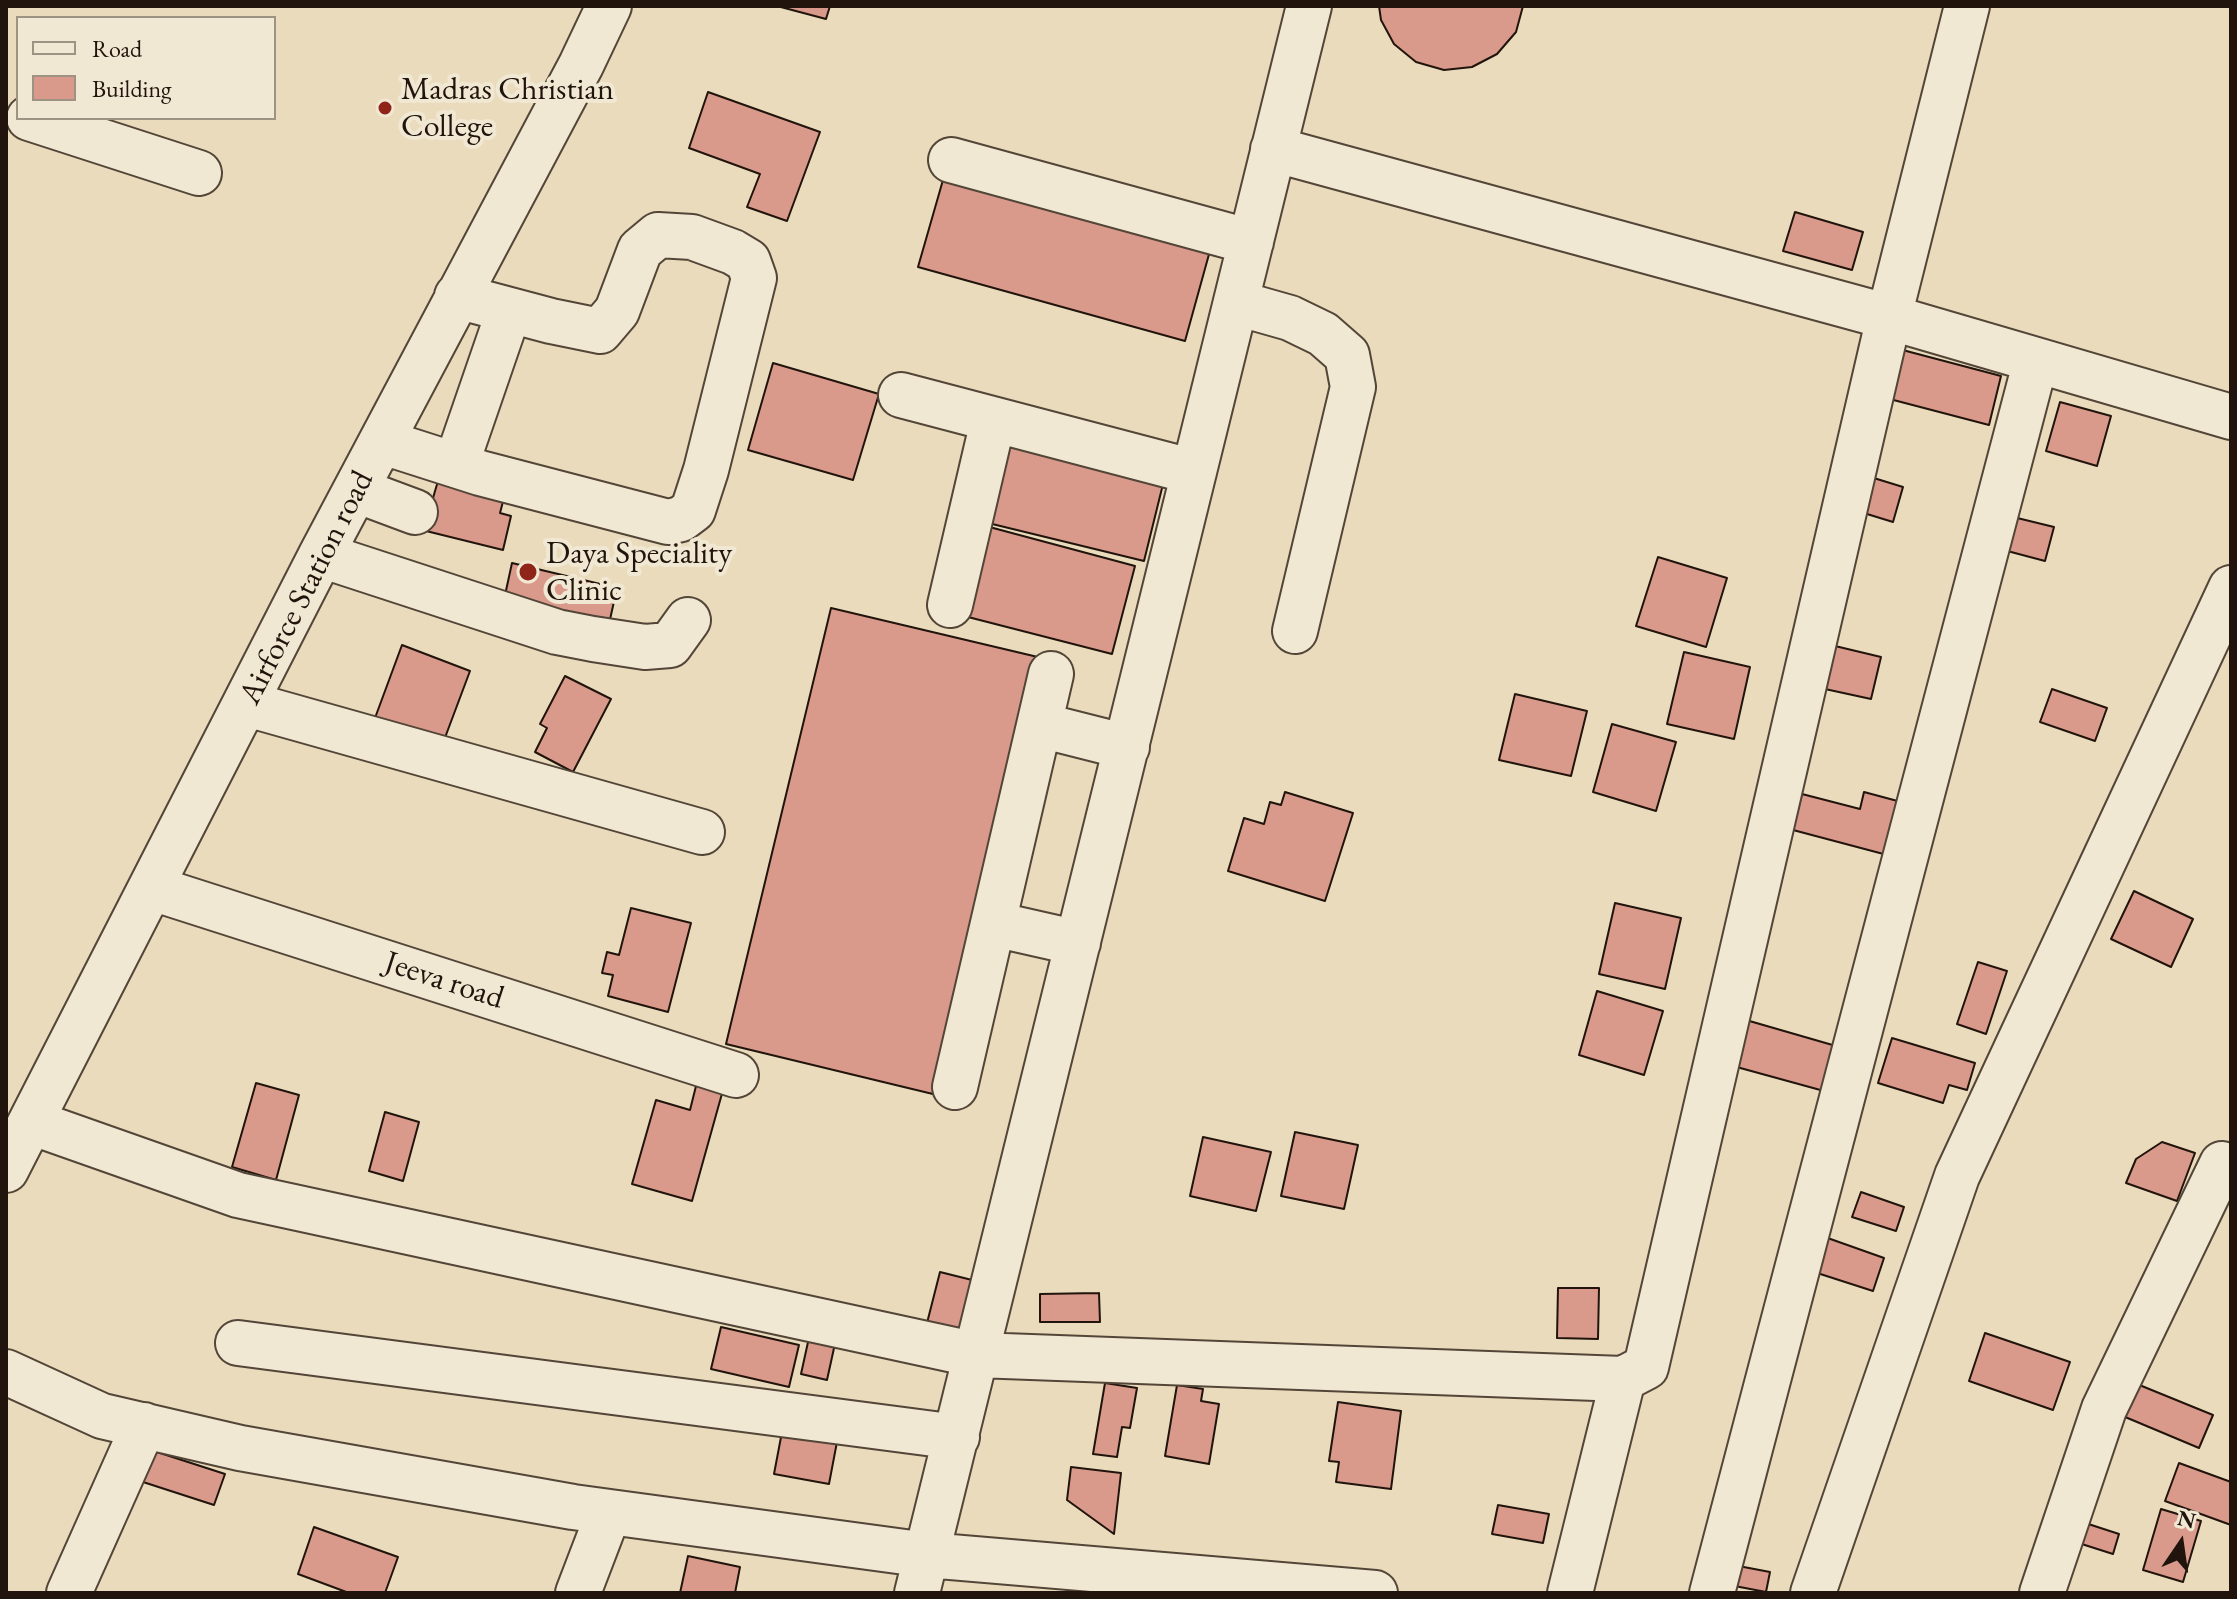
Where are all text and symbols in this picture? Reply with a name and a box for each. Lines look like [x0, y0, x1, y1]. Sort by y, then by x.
legend [16, 16, 276, 120]
text: Road [92, 33, 142, 64]
place label: Madras Christian College [401, 71, 614, 146]
text: Building [92, 73, 172, 104]
marker: Madras Christian College [376, 99, 394, 117]
street label: Airforce Station road [231, 465, 383, 711]
place label: Daya Speciality Clinic [546, 535, 732, 610]
marker: Daya Speciality Clinic [517, 561, 539, 583]
street label: Jeeva road [380, 944, 508, 1018]
north arrow [2141, 1503, 2221, 1583]
text: N [2175, 1503, 2198, 1535]

